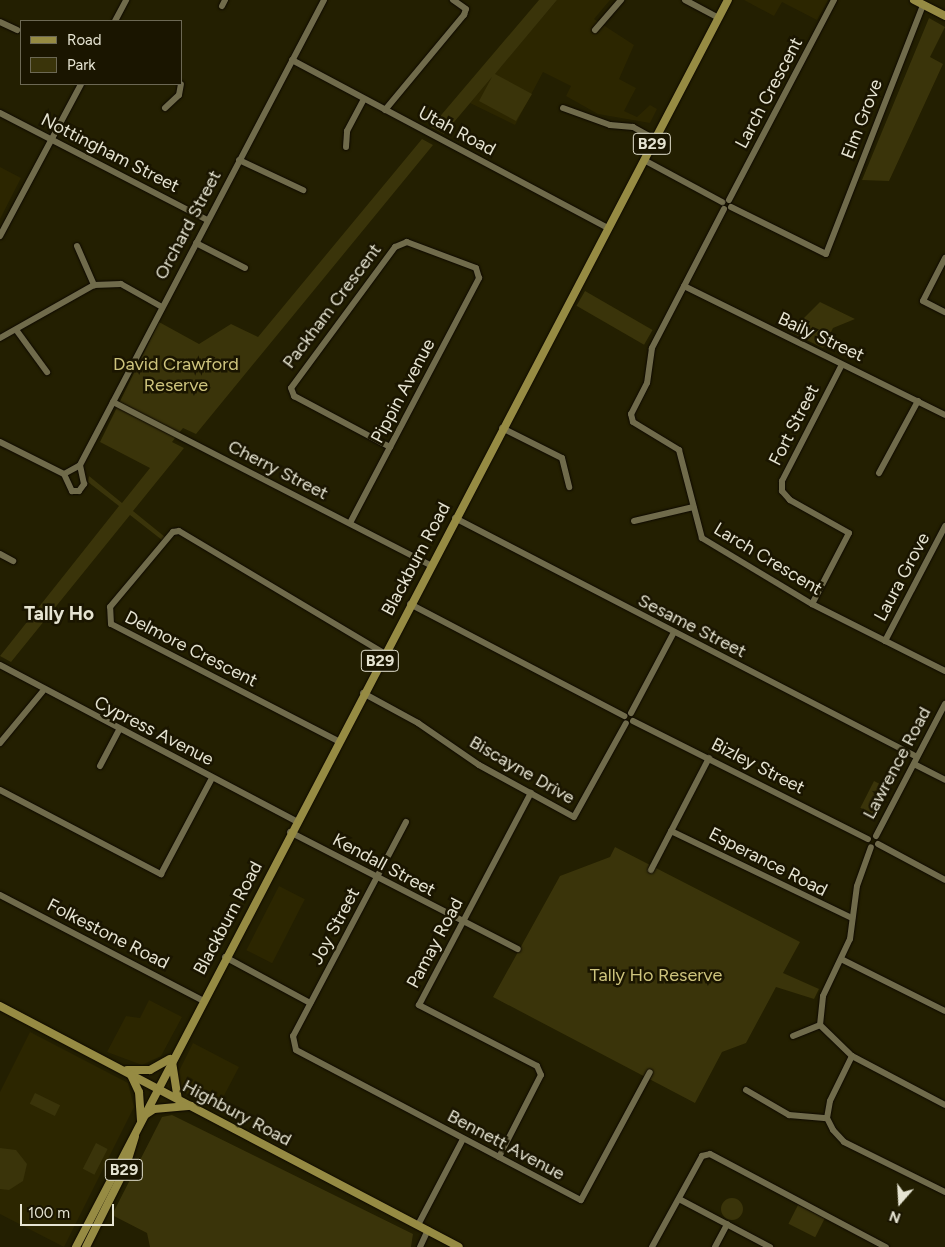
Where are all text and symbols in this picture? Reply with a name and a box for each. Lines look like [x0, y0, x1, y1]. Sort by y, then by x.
legend [20, 20, 182, 85]
text: Road [67, 31, 102, 49]
street label: Larch Crescent [731, 34, 807, 152]
text: Park [67, 56, 96, 74]
street label: Elm Grove [837, 76, 887, 162]
street label: Utah Road [415, 102, 499, 160]
street label: Nottingham Street [37, 109, 183, 197]
road number: B29 [632, 130, 672, 158]
street label: Orchard Street [150, 167, 226, 283]
street label: Packham Crescent [278, 239, 386, 373]
street label: Baily Street [774, 308, 868, 366]
street label: Pippin Avenue [366, 335, 440, 447]
park label: David Crawford Reserve [113, 354, 239, 396]
street label: Fort Street [764, 381, 824, 469]
street label: Cherry Street [224, 436, 332, 504]
street label: Blackburn Road [377, 499, 455, 619]
street label: Larch Crescent [710, 518, 826, 600]
street label: Laura Grove [870, 529, 934, 625]
street label: Sesame Street [634, 589, 750, 663]
district label: Tally Ho [24, 603, 94, 625]
street label: Delmore Crescent [121, 606, 261, 692]
road number: B29 [360, 648, 400, 674]
street label: Cypress Avenue [91, 692, 217, 770]
street label: Lawrence Road [858, 703, 936, 823]
street label: Biscayne Drive [466, 731, 578, 809]
street label: Bizley Street [708, 733, 808, 799]
street label: Esperance Road [705, 823, 831, 901]
street label: Kendall Street [329, 829, 439, 901]
street label: Blackburn Road [189, 858, 267, 978]
street label: Joy Street [306, 884, 364, 968]
street label: Folkestone Road [44, 894, 172, 974]
street label: Pamay Road [402, 894, 468, 992]
park label: Tally Ho Reserve [590, 964, 722, 986]
street label: Highbury Road [179, 1075, 295, 1151]
street label: Bennett Avenue [444, 1105, 568, 1185]
road number: B29 [104, 1156, 144, 1184]
north arrow [875, 1177, 925, 1227]
scale bar [22, 1194, 116, 1226]
text: 100 m [28, 1204, 70, 1222]
text: N [887, 1207, 903, 1226]

